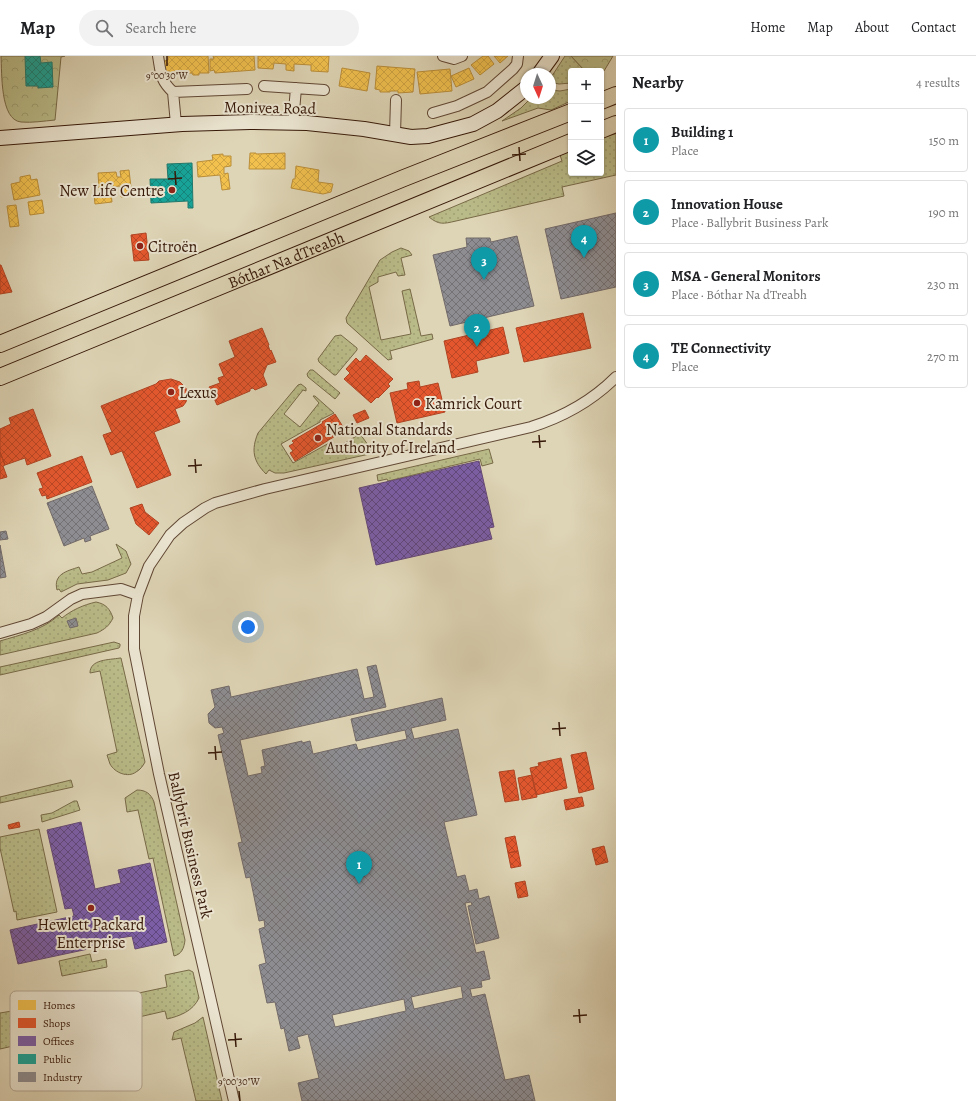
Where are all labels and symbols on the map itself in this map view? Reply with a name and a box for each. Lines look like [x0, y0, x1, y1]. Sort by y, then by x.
north arrow [520, 68, 556, 104]
text: 9°00'30"W [146, 69, 189, 82]
street label: Monivea Road [224, 96, 317, 120]
place label: New Life Centre [59, 180, 164, 202]
marker: New Life Centre [167, 185, 177, 195]
pin: 4 [571, 225, 597, 258]
street label: Bóthar Na dTreabh [225, 226, 348, 294]
place label: Citroën [148, 236, 198, 258]
marker: Citroën [135, 241, 145, 251]
pin: 3 [471, 247, 497, 280]
pin: 2 [464, 314, 490, 347]
place label: Lexus [179, 382, 217, 404]
marker: Lexus [166, 387, 176, 397]
place label: Kamrick Court [425, 393, 522, 415]
marker: Kamrick Court [412, 398, 422, 408]
place label: National Standards Authority of Ireland [325, 419, 456, 459]
marker: National Standards Authority of Ireland [313, 433, 323, 443]
your location [238, 617, 258, 637]
street label: Ballybrit Business Park [162, 770, 218, 921]
pin: 1 [346, 851, 372, 884]
marker: Hewlett Packard Enterprise [86, 903, 96, 913]
place label: Hewlett Packard Enterprise [37, 914, 145, 954]
legend [10, 991, 142, 1091]
text: Homes [43, 998, 75, 1013]
text: Shops [43, 1016, 70, 1031]
text: Offices [43, 1034, 74, 1049]
text: Public [43, 1052, 71, 1067]
text: Industry [43, 1070, 82, 1085]
text: 9°00'30"W [218, 1075, 261, 1088]

